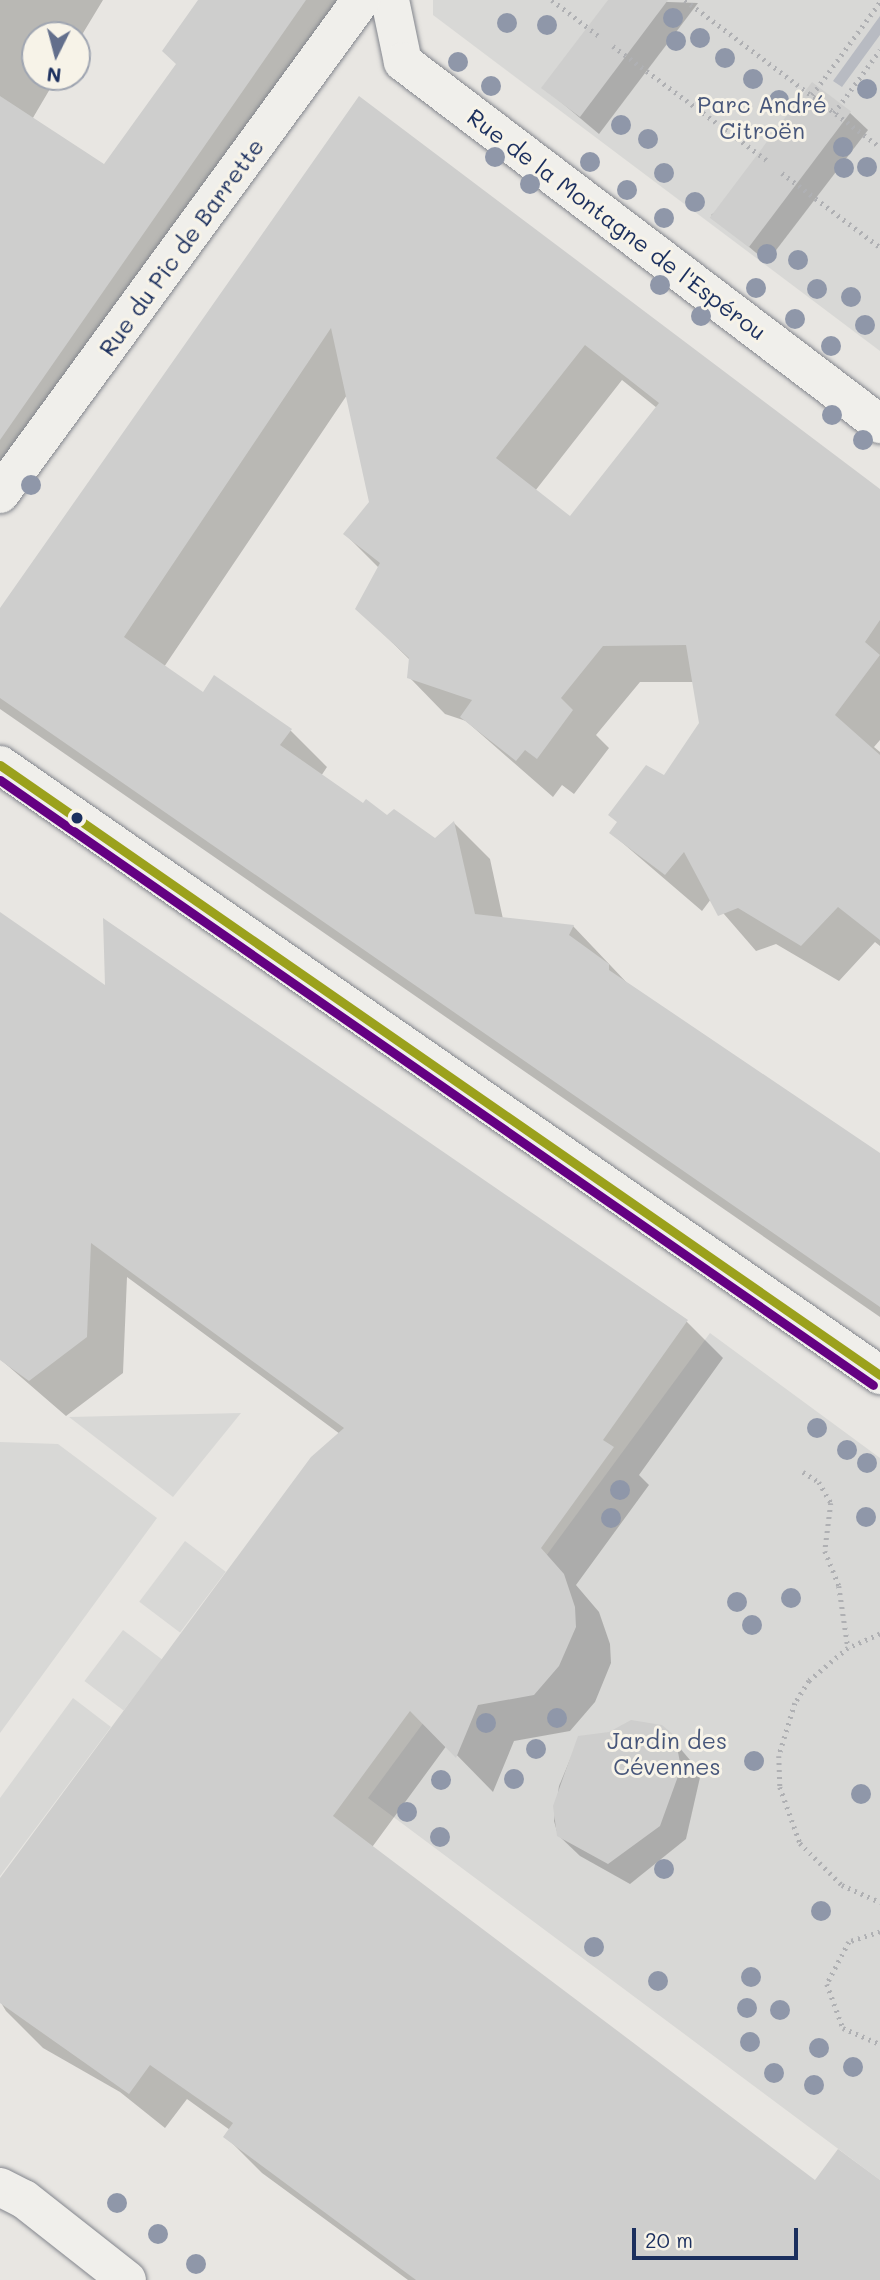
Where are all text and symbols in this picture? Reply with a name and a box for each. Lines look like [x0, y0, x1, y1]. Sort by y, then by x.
north arrow [21, 21, 91, 91]
text: N [45, 62, 62, 89]
park label: Parc André Citroën [697, 90, 827, 144]
street label: Rue de la Montagne de l'Espérou [462, 103, 772, 345]
street label: Rue du Pic de Barrette [93, 133, 269, 361]
unlabelled marker [70, 811, 84, 825]
park label: Jardin des Cévennes [607, 1726, 727, 1780]
scale bar [635, 2214, 801, 2258]
text: 20 m [645, 2226, 693, 2253]

